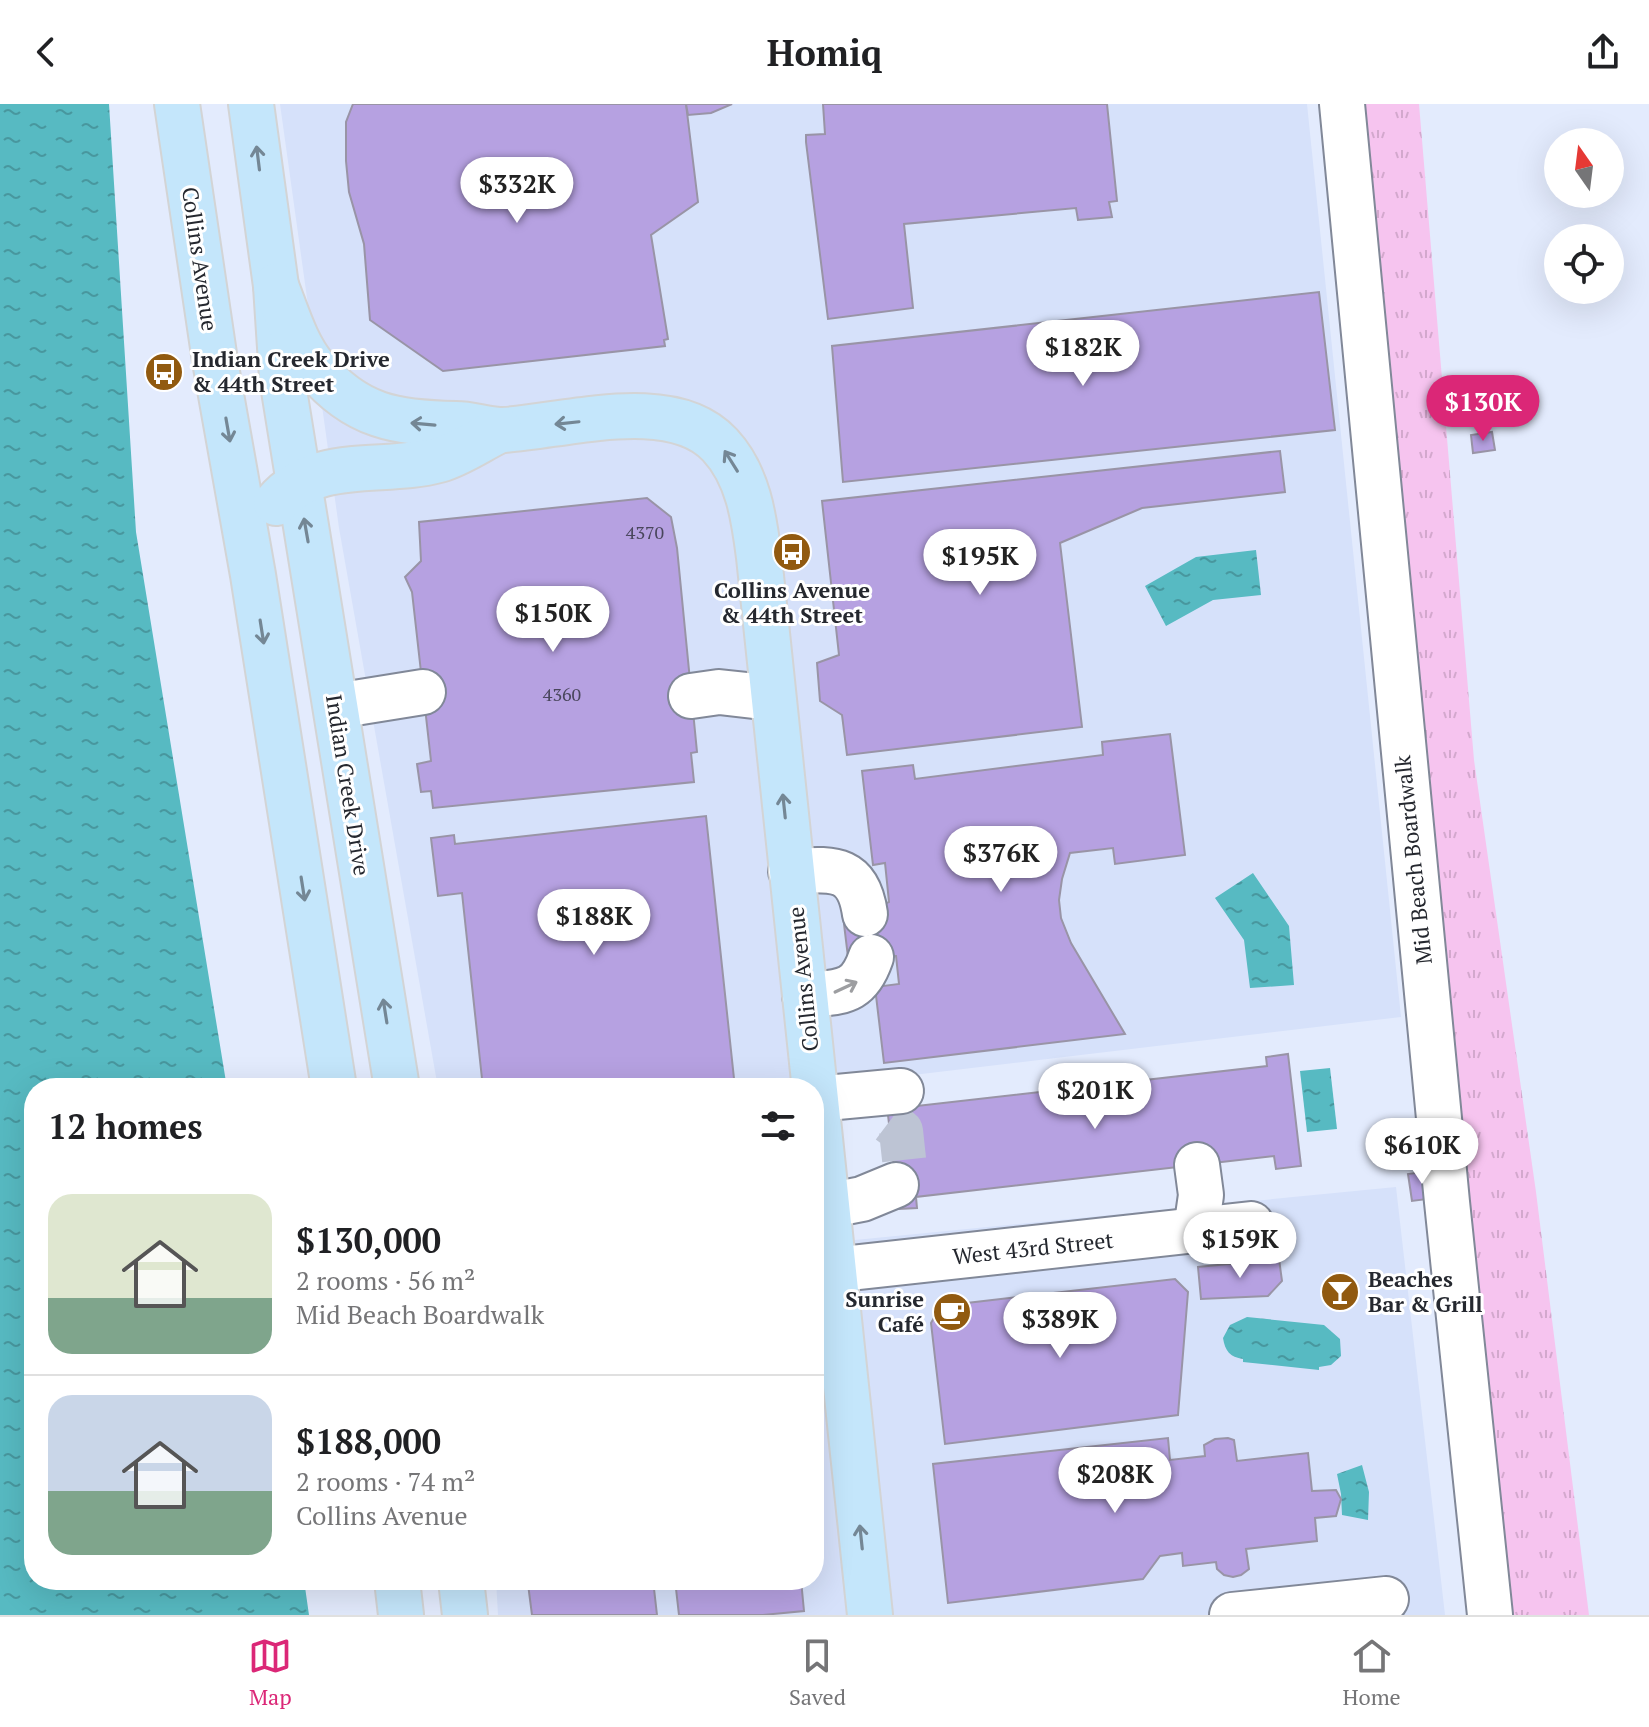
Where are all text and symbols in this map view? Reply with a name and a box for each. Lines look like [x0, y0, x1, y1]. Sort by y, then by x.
text: Homiq [767, 29, 882, 76]
icon: back [24, 30, 68, 74]
icon: share [1581, 30, 1625, 74]
north arrow [1544, 128, 1624, 208]
map controls [1544, 128, 1624, 304]
one-way arrow [250, 146, 265, 171]
pin: $332K [461, 157, 573, 225]
text: $332K [478, 166, 556, 200]
street label: Collins Avenue [176, 185, 225, 333]
button: locate [1544, 224, 1624, 304]
pin: $182K [1027, 320, 1139, 388]
text: $182K [1044, 329, 1122, 363]
place label: Indian Creek Drive & 44th Street [192, 344, 390, 398]
bus stop icon: Indian Creek Drive & 44th Street [143, 351, 185, 393]
pin: $130K [1427, 375, 1539, 443]
text: $130K [1444, 384, 1522, 418]
one-way arrow [554, 415, 581, 430]
one-way arrow [410, 416, 436, 431]
one-way arrow [221, 417, 236, 442]
one-way arrow [722, 450, 738, 473]
one-way arrow [298, 517, 313, 543]
house number: 4370 [626, 520, 664, 544]
pin: $195K [924, 529, 1036, 597]
bus stop icon: Collins Avenue & 44th Street [771, 531, 813, 573]
text: $195K [941, 538, 1019, 572]
place label: Collins Avenue & 44th Street [714, 575, 870, 629]
pin: $150K [497, 586, 609, 654]
text: $150K [514, 595, 592, 629]
one-way arrow [255, 619, 270, 644]
house number: 4360 [543, 682, 581, 706]
street label: Indian Creek Drive [320, 692, 377, 878]
street label: Mid Beach Boardwalk [1387, 753, 1438, 966]
one-way arrow [777, 793, 792, 819]
pin: $376K [945, 826, 1057, 894]
text: $376K [962, 835, 1040, 869]
one-way arrow [296, 875, 311, 901]
pin: $188K [538, 889, 650, 957]
text: $188K [555, 898, 633, 932]
street label: Collins Avenue [780, 905, 825, 1053]
one-way arrow [833, 978, 857, 993]
one-way arrow [377, 999, 392, 1024]
pin: $201K [1039, 1063, 1151, 1131]
text: $201K [1056, 1072, 1134, 1106]
text: 12 homes [48, 1104, 203, 1149]
icon: filters [756, 1104, 800, 1148]
pin: $610K [1366, 1118, 1478, 1186]
text: $610K [1383, 1127, 1461, 1161]
pin: $159K [1184, 1212, 1296, 1280]
text: $130,000 [296, 1218, 441, 1263]
text: $159K [1201, 1221, 1279, 1255]
street label: West 43rd Street [951, 1225, 1115, 1270]
icon: home [112, 1226, 208, 1322]
text: 2 rooms · 56 m² [296, 1263, 475, 1297]
place label: Beaches Bar & Grill [1368, 1264, 1483, 1318]
bar icon: Beaches Bar & Grill [1319, 1271, 1361, 1313]
place label: Sunrise Café [845, 1284, 924, 1338]
cafe icon: Sunrise Café [931, 1291, 973, 1333]
pin: $389K [1004, 1292, 1116, 1360]
text: Mid Beach Boardwalk [296, 1297, 544, 1331]
text: $389K [1021, 1301, 1099, 1335]
text: $188,000 [296, 1419, 441, 1464]
icon: home [112, 1427, 208, 1523]
pin: $208K [1059, 1447, 1171, 1515]
text: $208K [1076, 1456, 1154, 1490]
text: 2 rooms · 74 m² [296, 1464, 475, 1498]
text: Collins Avenue [296, 1498, 468, 1532]
one-way arrow [854, 1525, 869, 1551]
tab: Map [248, 1634, 292, 1711]
tab: Saved [789, 1634, 846, 1711]
tab: Home [1342, 1634, 1401, 1711]

